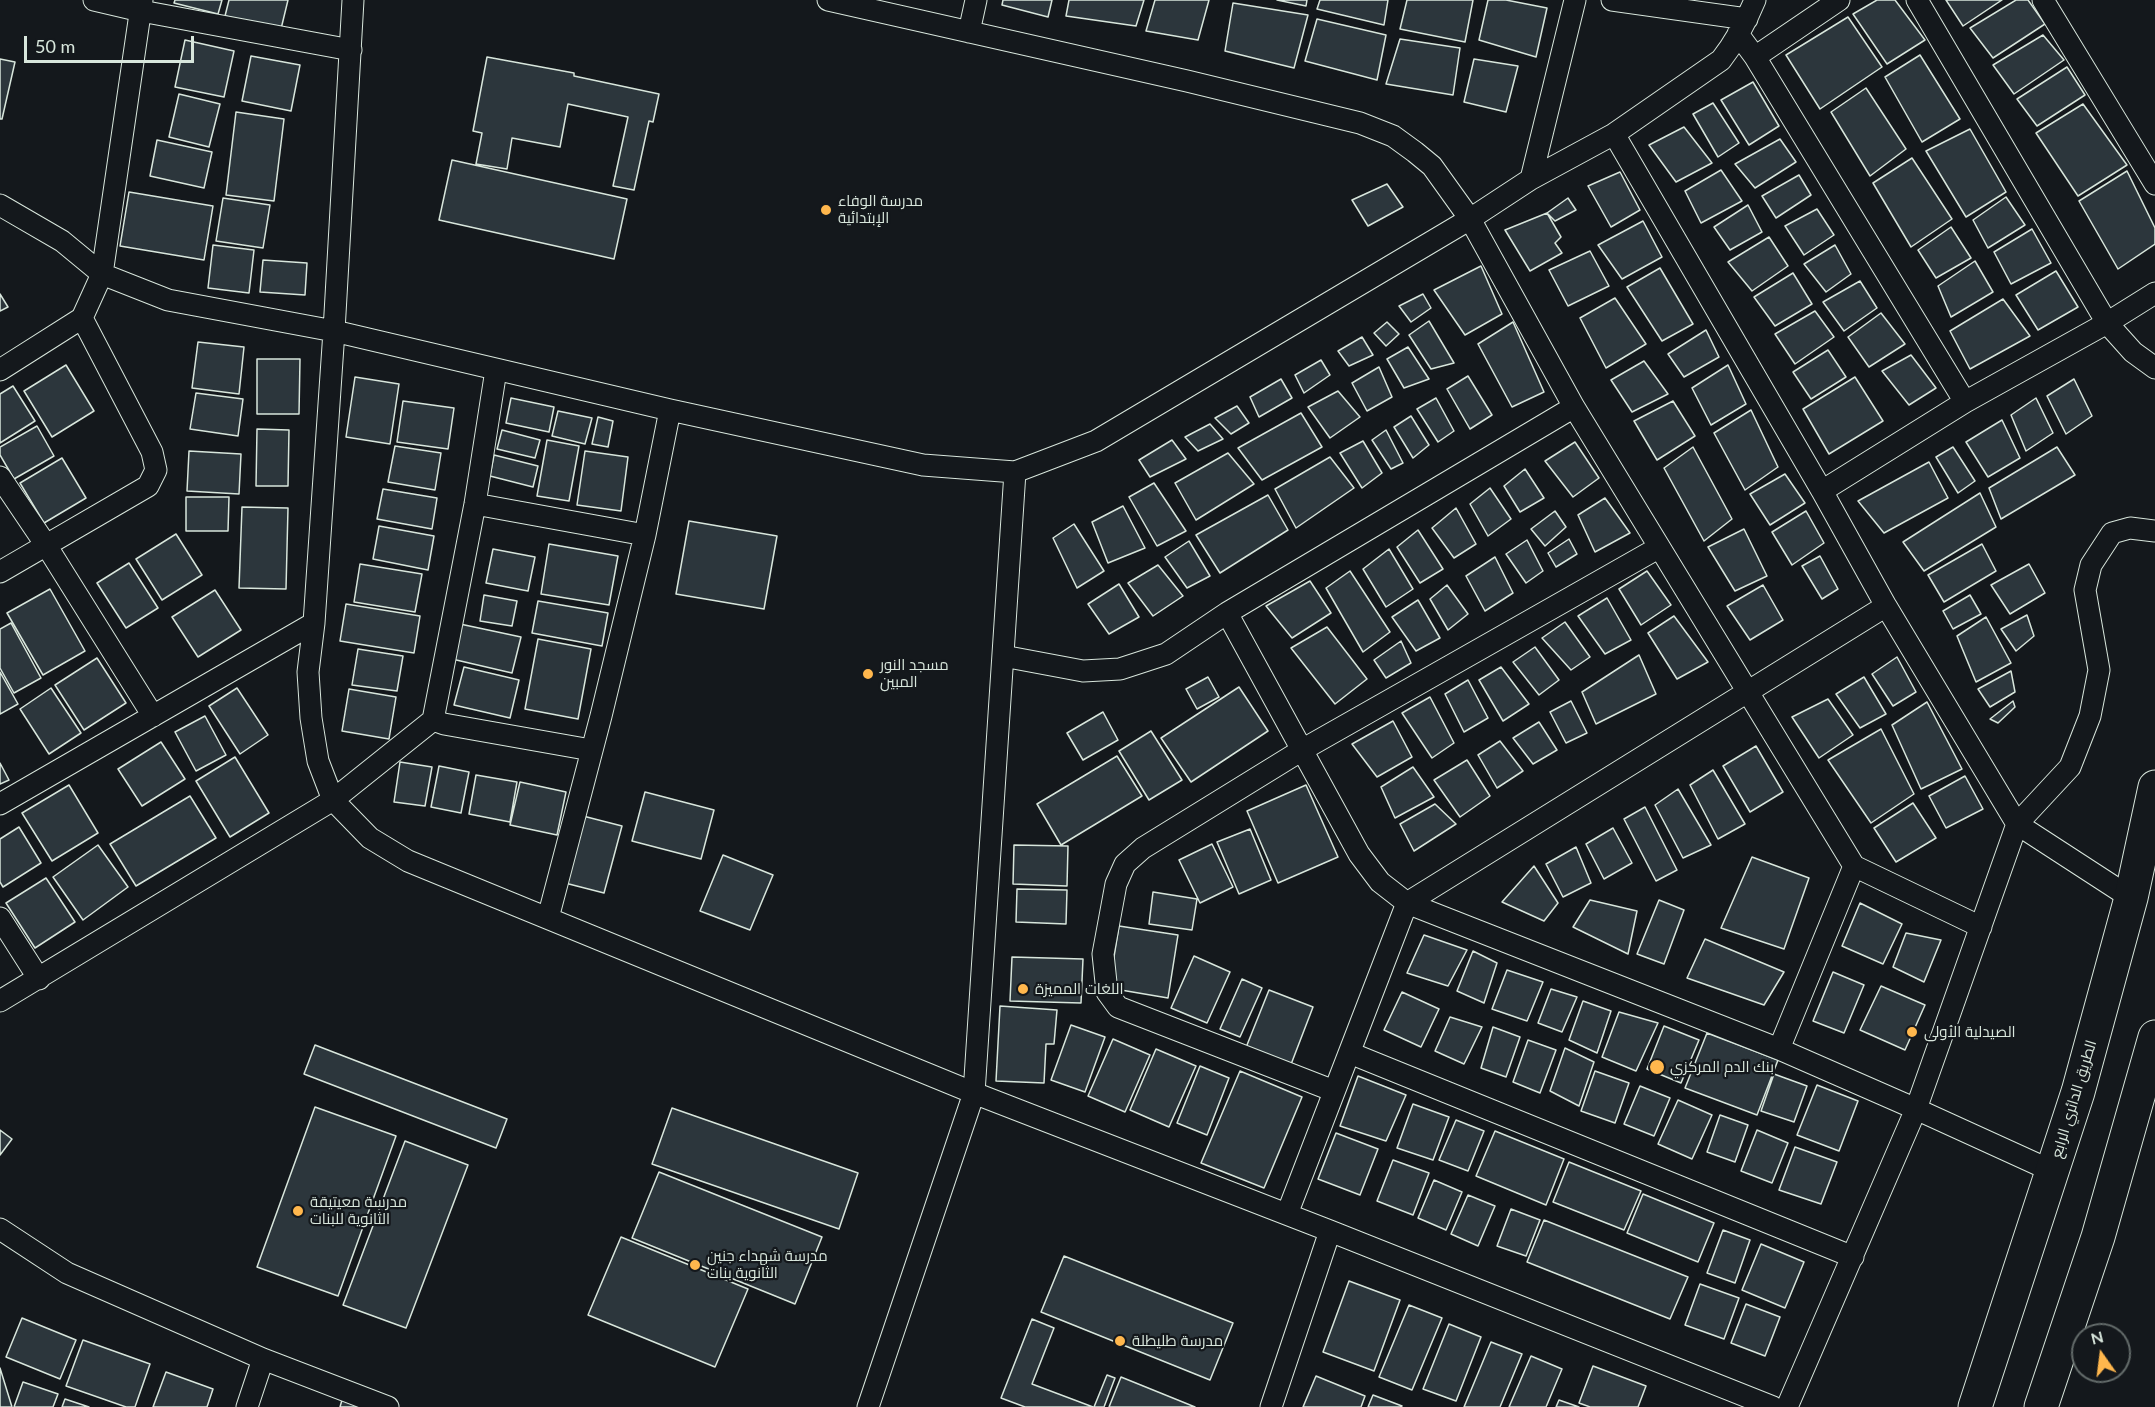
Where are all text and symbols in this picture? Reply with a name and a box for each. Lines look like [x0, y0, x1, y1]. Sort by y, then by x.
scale bar [27, 24, 196, 62]
text: 50 m [35, 35, 75, 57]
place label: مدرسة الوفاء الإبتدائية [838, 192, 923, 227]
marker: مدرسة الوفاء الإبتدائية [819, 203, 833, 217]
place label: مسجد النور المبين [880, 656, 949, 691]
marker: مسجد النور المبين [861, 667, 875, 681]
place label: اللغات المميزة [1035, 980, 1123, 998]
marker: اللغات المميزة [1016, 982, 1030, 996]
place label: الصيدلية الأولى [1924, 1023, 2016, 1041]
marker: الصيدلية الأولى [1905, 1025, 1919, 1039]
street label: الطريق الدائري الرابع [2047, 1038, 2101, 1160]
marker: بنك الدم المركزي [1648, 1058, 1666, 1076]
place label: بنك الدم المركزي [1670, 1058, 1774, 1076]
place label: مدرسة معيتيقة الثانوية للبنات [310, 1193, 407, 1228]
marker: مدرسة معيتيقة الثانوية للبنات [291, 1204, 305, 1218]
place label: مدرسة شهداء جنين الثانوية بنات [707, 1247, 828, 1282]
marker: مدرسة شهداء جنين الثانوية بنات [688, 1258, 702, 1272]
north arrow [2071, 1323, 2131, 1383]
text: N [2089, 1326, 2105, 1348]
place label: مدرسة طليطلة [1132, 1332, 1223, 1350]
marker: مدرسة طليطلة [1113, 1334, 1127, 1348]

